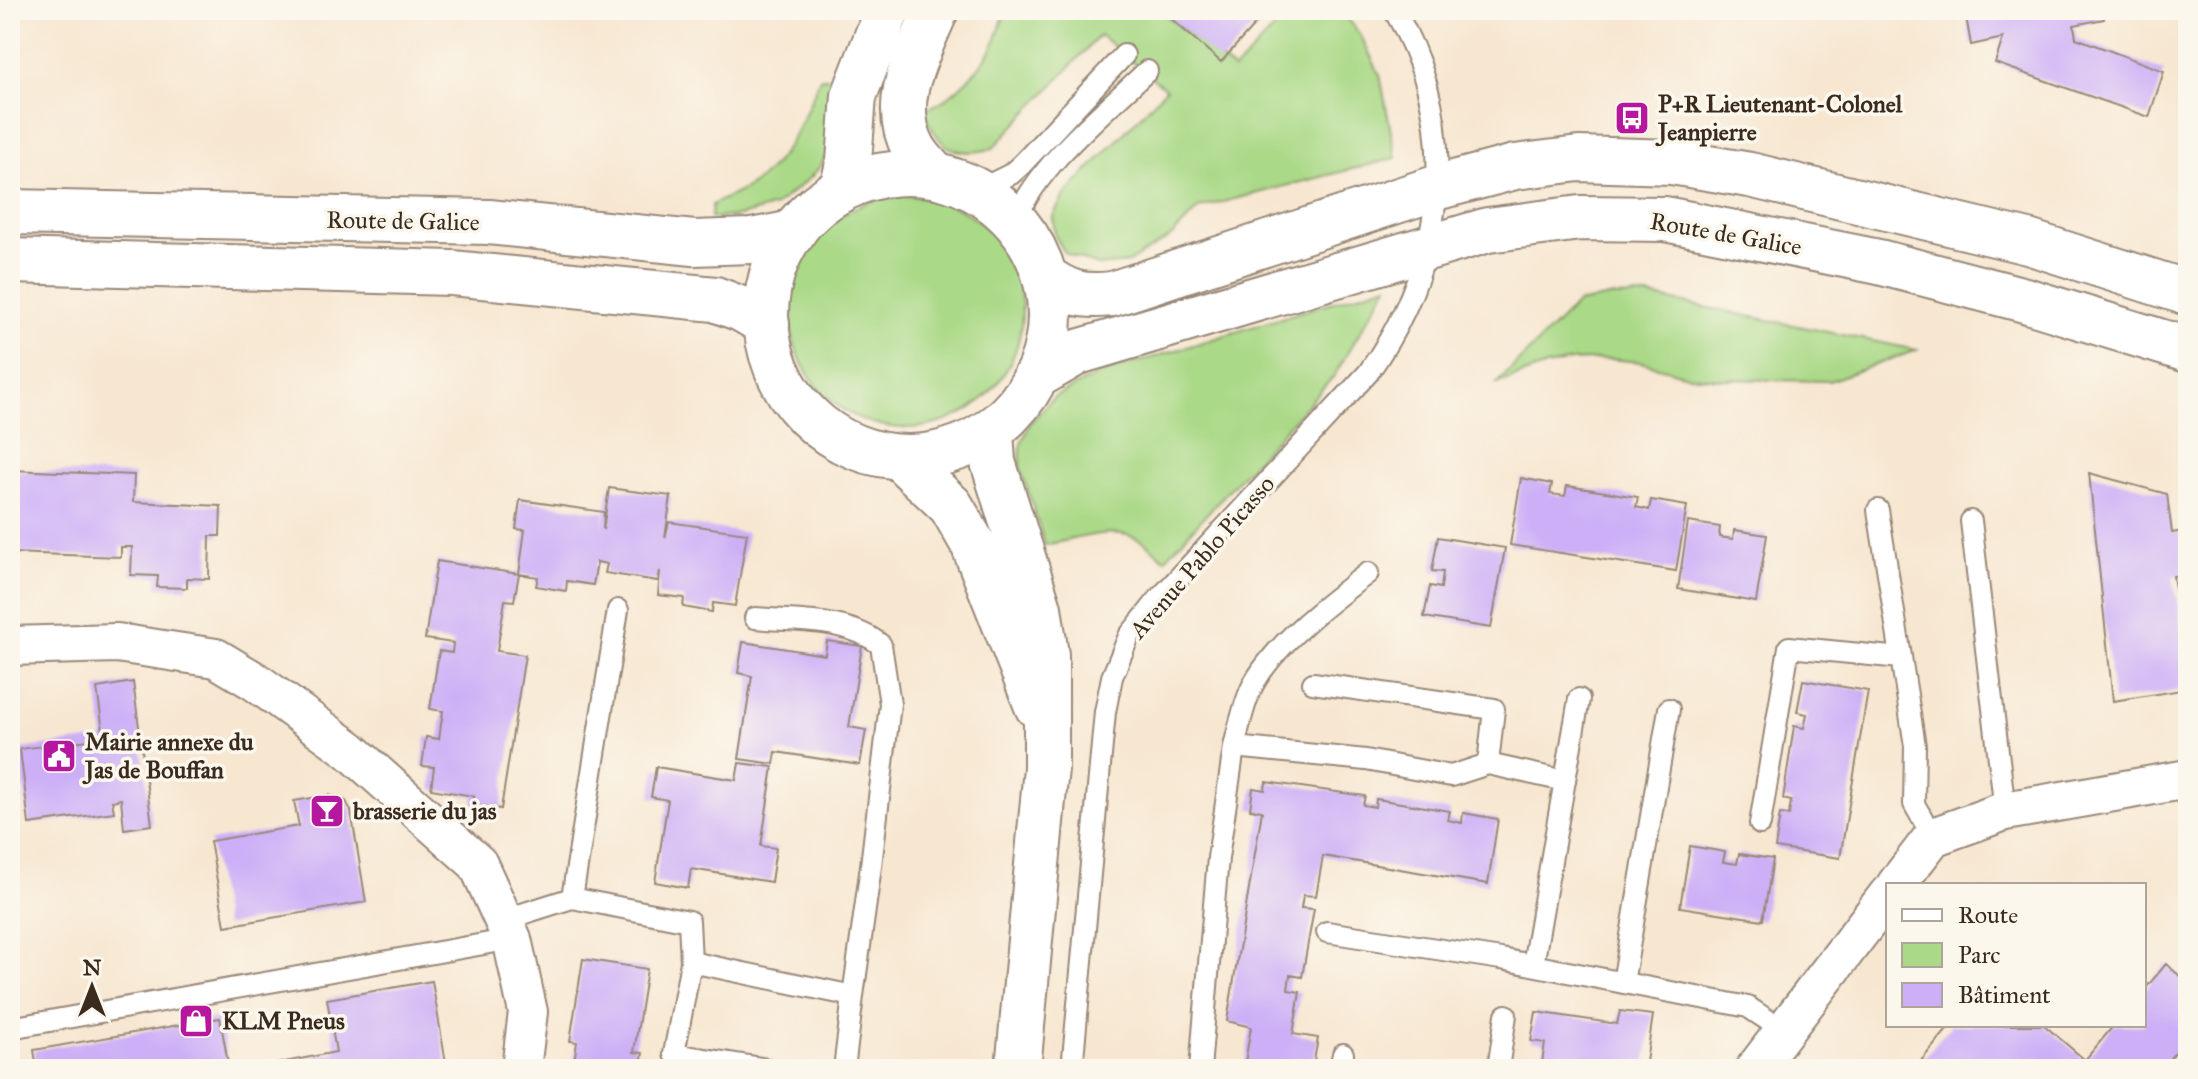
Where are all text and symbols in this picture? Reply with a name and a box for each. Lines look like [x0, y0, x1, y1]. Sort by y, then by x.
place label: P+R Lieutenant-Colonel Jeanpierre [1655, 89, 1903, 147]
bus stop icon: P+R Lieutenant-Colonel Jeanpierre [1613, 99, 1651, 137]
street label: Route de Galice [326, 205, 480, 237]
street label: Route de Galice [1648, 206, 1804, 262]
street label: Avenue Pablo Picasso [1122, 469, 1281, 645]
place label: Mairie annexe du Jas de Bouffan [82, 727, 254, 785]
public building icon: Mairie annexe du Jas de Bouffan [40, 737, 78, 775]
bar icon: brasserie du jas [308, 792, 346, 830]
place label: brasserie du jas [352, 796, 497, 826]
legend [1886, 883, 2146, 1027]
text: Route [1958, 900, 2018, 930]
text: Parc [1958, 940, 2000, 970]
north arrow [52, 947, 132, 1027]
text: N [83, 954, 102, 981]
text: Bâtiment [1958, 980, 2051, 1010]
shop icon: KLM Pneus [177, 1002, 215, 1040]
place label: KLM Pneus [222, 1006, 345, 1036]

